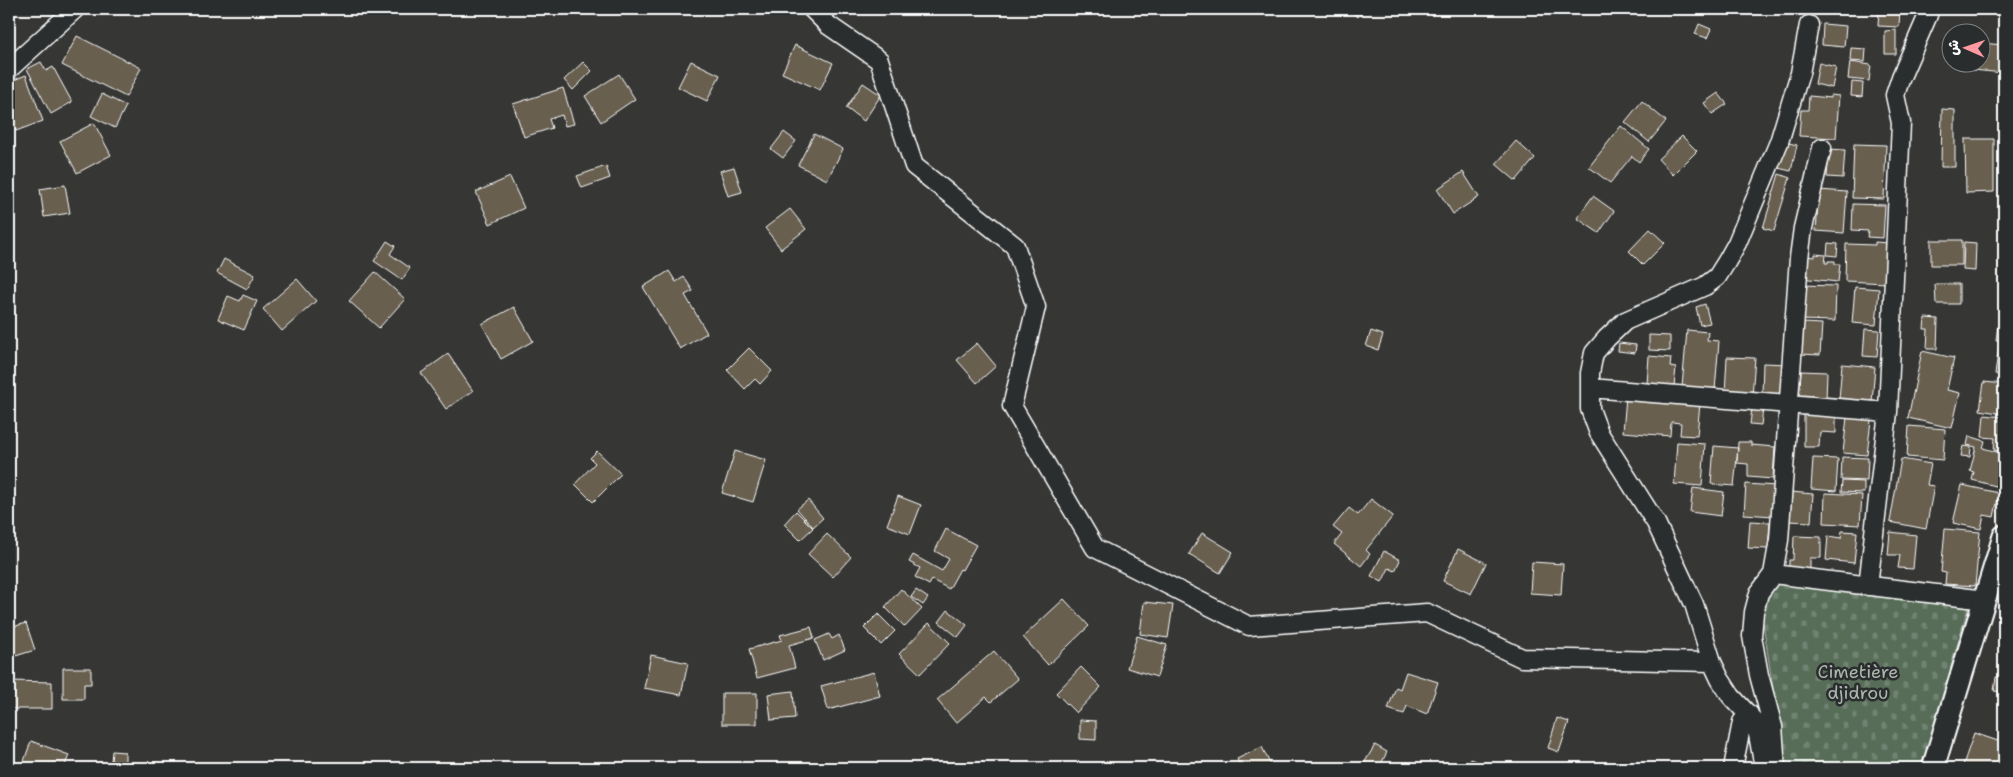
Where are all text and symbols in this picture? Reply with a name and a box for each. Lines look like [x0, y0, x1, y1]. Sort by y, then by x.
north arrow [1940, 22, 1990, 72]
text: ش [1944, 40, 1962, 56]
park label: Cimetière djidrou [1817, 660, 1899, 705]

